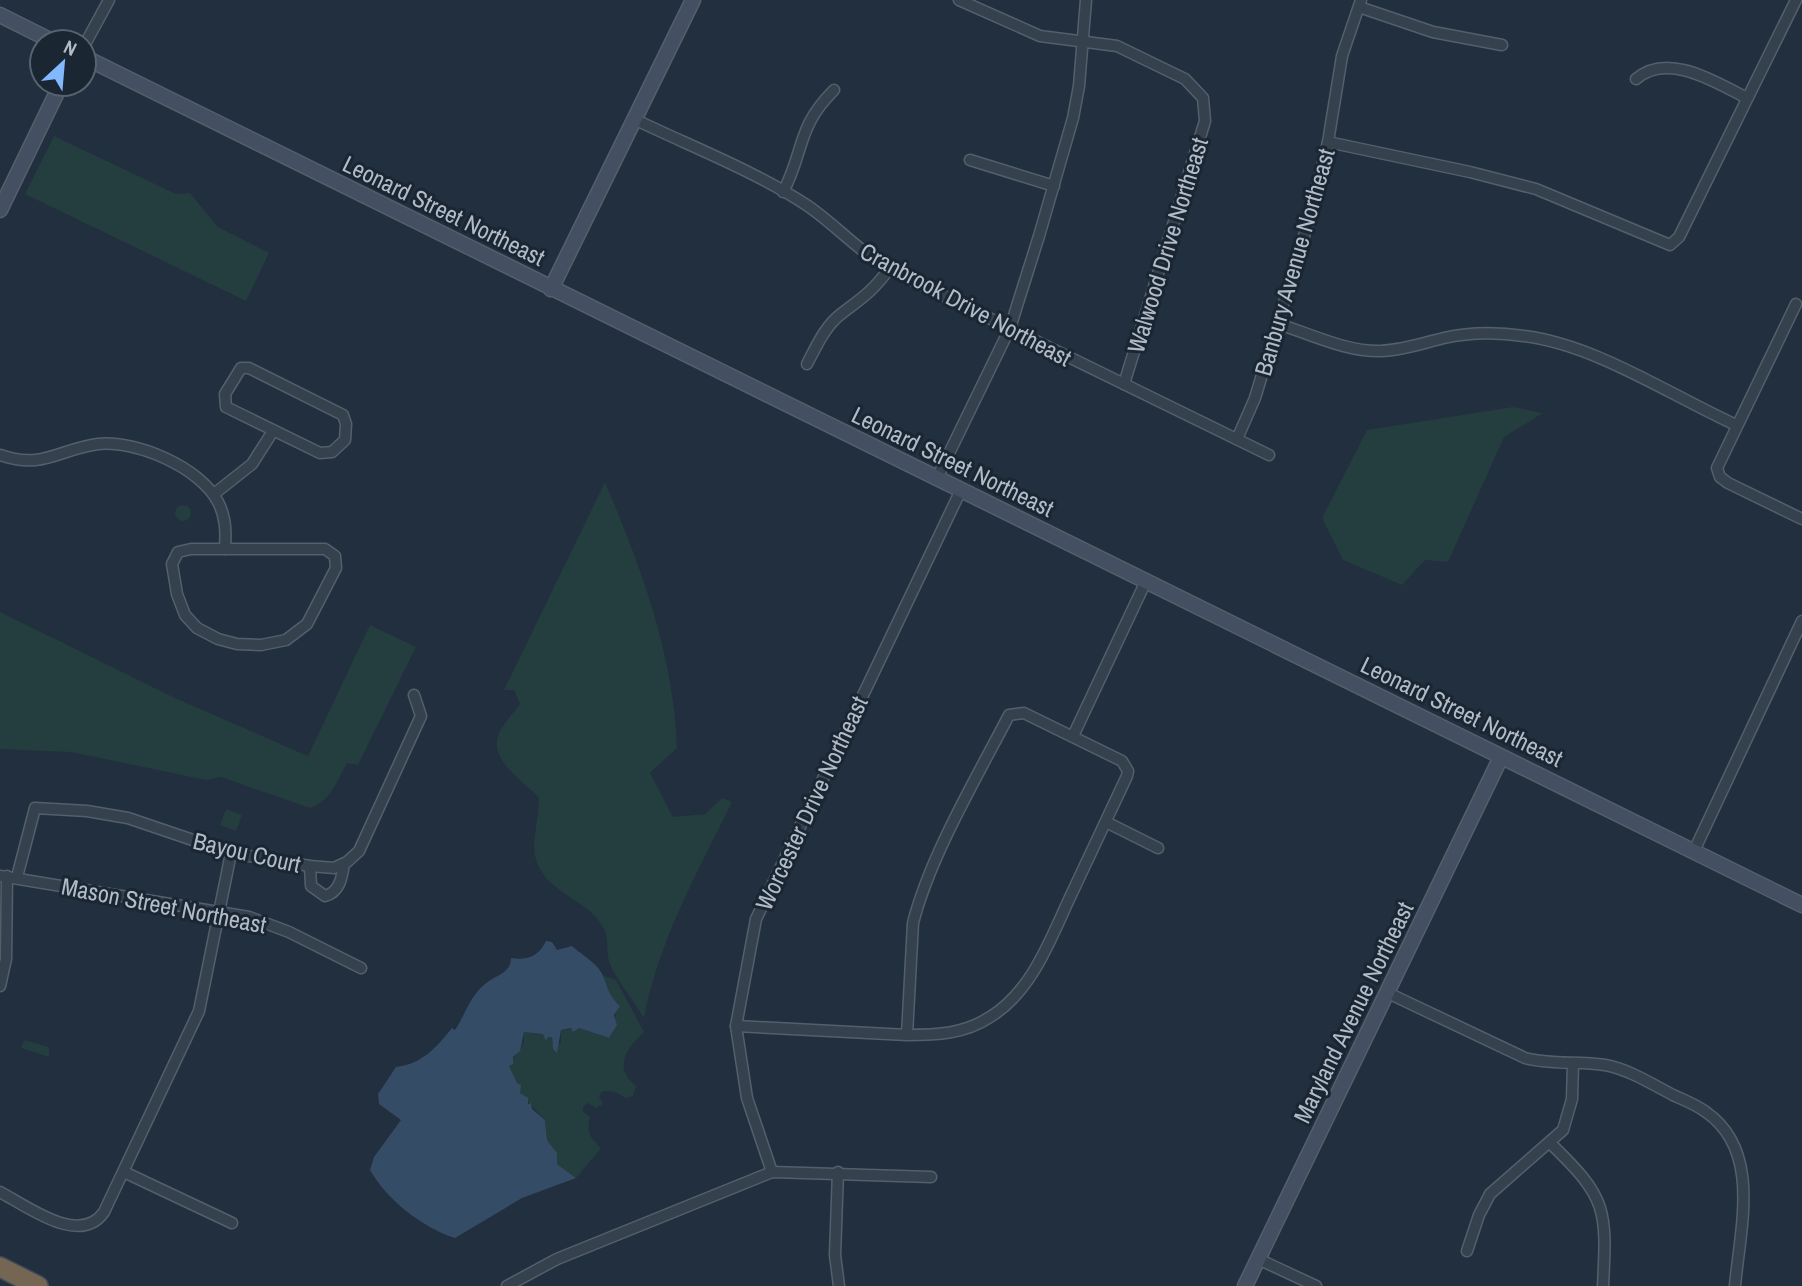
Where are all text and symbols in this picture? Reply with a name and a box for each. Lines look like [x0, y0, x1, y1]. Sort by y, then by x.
north arrow [28, 28, 98, 98]
text: N [60, 34, 81, 62]
street label: Walwood Drive Northeast [1119, 133, 1215, 357]
street label: Banbury Avenue Northeast [1246, 144, 1342, 379]
street label: Leonard Street Northeast [338, 147, 551, 273]
street label: Cranbrook Drive Northeast [855, 235, 1078, 374]
street label: Leonard Street Northeast [847, 398, 1060, 524]
street label: Leonard Street Northeast [1356, 648, 1569, 774]
street label: Worcester Drive Northeast [747, 690, 875, 915]
street label: Bayou Court [190, 824, 304, 880]
street label: Mason Street Northeast [59, 869, 270, 941]
street label: Maryland Avenue Northeast [1285, 896, 1421, 1128]

